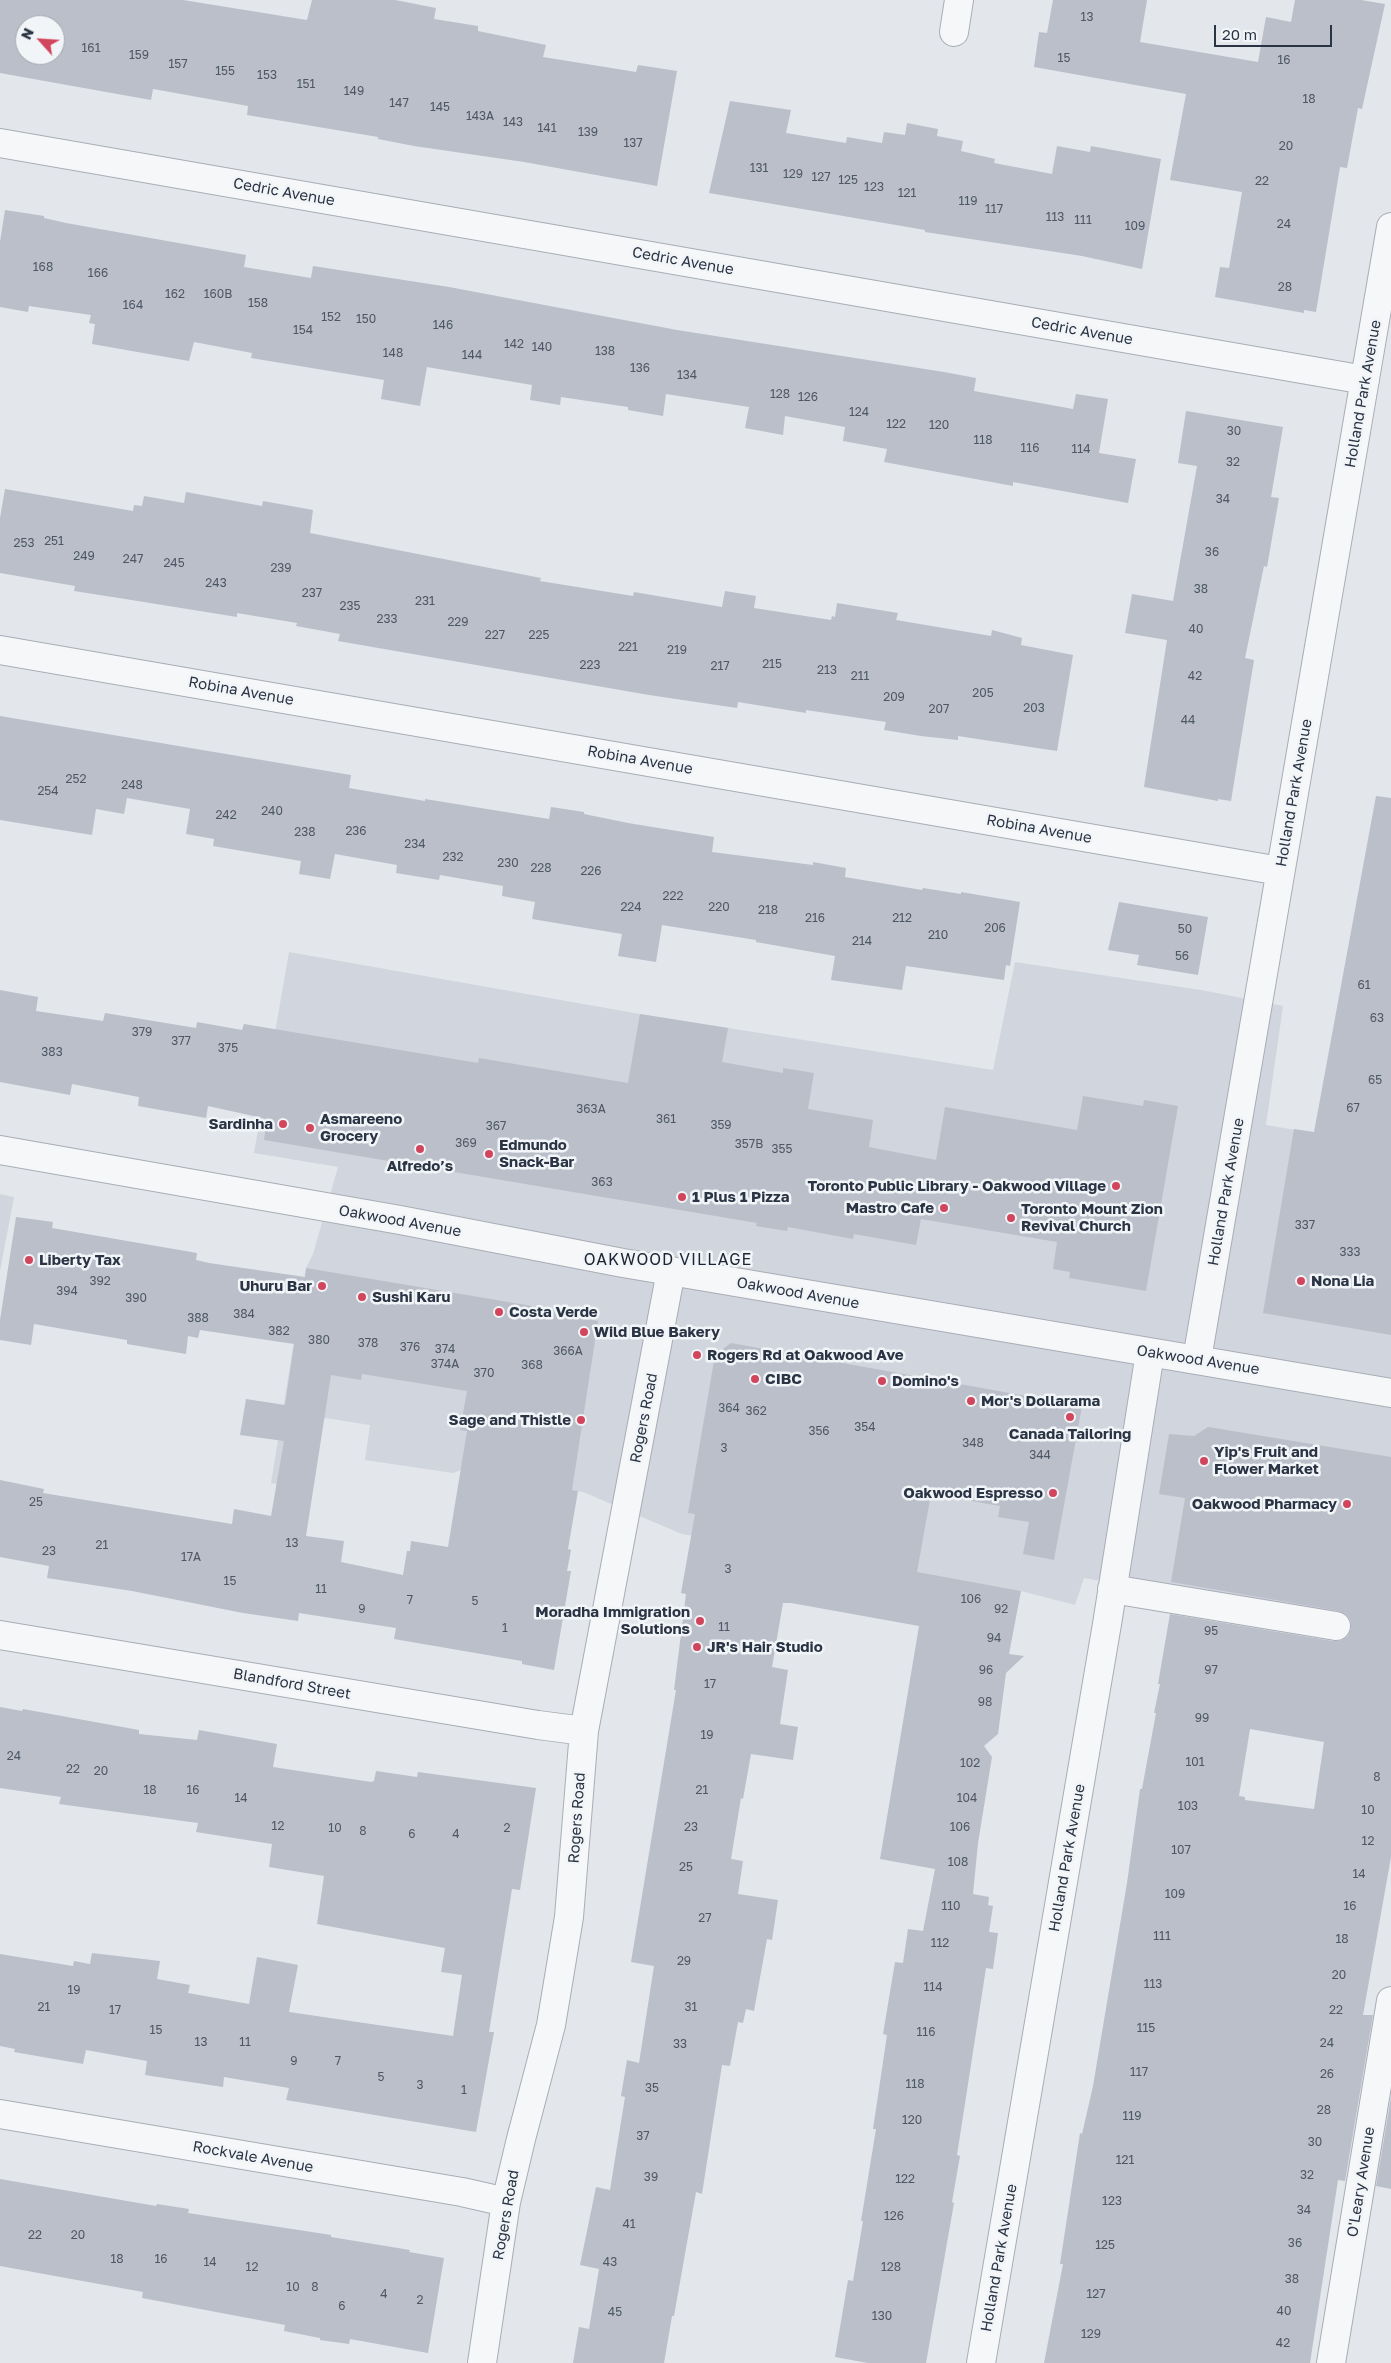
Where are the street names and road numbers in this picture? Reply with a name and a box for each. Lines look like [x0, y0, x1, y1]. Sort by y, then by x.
street label: Cedric Avenue [232, 174, 336, 210]
street label: Cedric Avenue [631, 243, 735, 279]
street label: Cedric Avenue [1030, 313, 1134, 349]
street label: Holland Park Avenue [1341, 319, 1385, 469]
street label: Robina Avenue [187, 673, 295, 709]
street label: Holland Park Avenue [1272, 718, 1316, 868]
street label: Robina Avenue [586, 742, 694, 778]
street label: Robina Avenue [985, 811, 1093, 847]
street label: Holland Park Avenue [1204, 1117, 1248, 1267]
street label: Oakwood Avenue [337, 1201, 463, 1241]
street label: Oakwood Avenue [735, 1273, 861, 1313]
street label: Oakwood Avenue [1135, 1341, 1261, 1379]
street label: Rogers Road [626, 1371, 662, 1465]
street label: Blandford Street [232, 1665, 352, 1703]
street label: Rogers Road [565, 1772, 589, 1864]
street label: Holland Park Avenue [1045, 1783, 1089, 1933]
street label: O'Leary Avenue [1343, 2126, 1379, 2238]
street label: Rockvale Avenue [191, 2138, 315, 2176]
street label: Rogers Road [489, 2168, 523, 2262]
street label: Holland Park Avenue [977, 2183, 1021, 2333]

